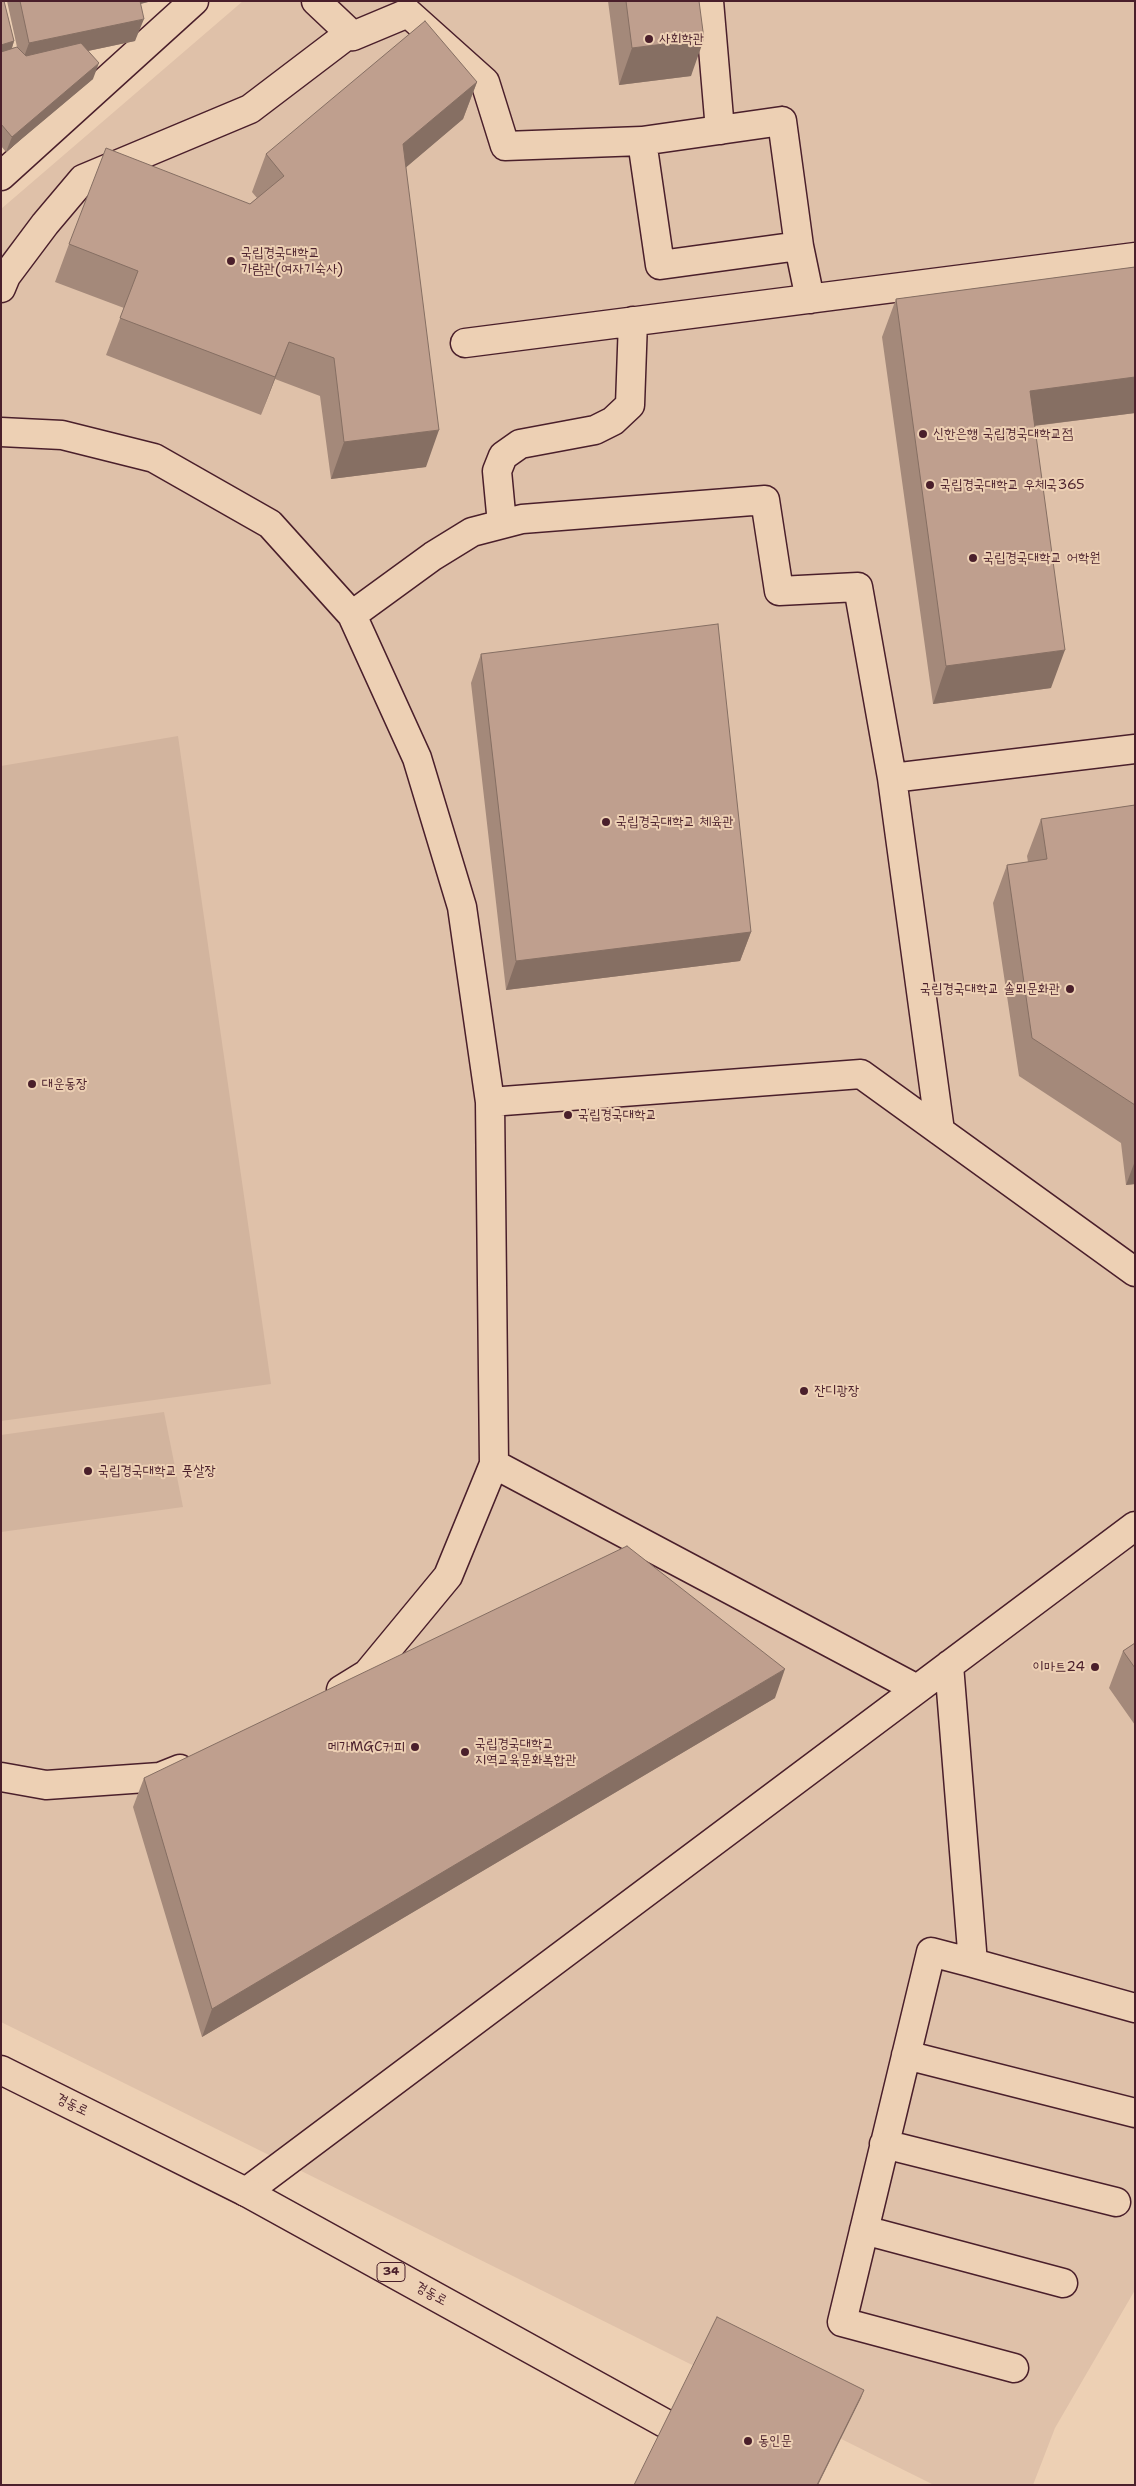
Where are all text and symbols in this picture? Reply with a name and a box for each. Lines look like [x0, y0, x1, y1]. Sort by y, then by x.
place label: 사회학관 [659, 31, 704, 47]
marker: 사회학관 [643, 33, 655, 45]
place label: 국립경국대학교 가람관(여자기숙사) [241, 245, 343, 278]
marker: 국립경국대학교 가람관(여자기숙사) [225, 255, 237, 267]
place label: 신한은행 국립경국대학교점 [933, 426, 1073, 442]
marker: 신한은행 국립경국대학교점 [917, 428, 929, 440]
place label: 국립경국대학교 우체국365 [940, 477, 1085, 493]
marker: 국립경국대학교 우체국365 [924, 479, 936, 491]
place label: 국립경국대학교 어학원 [983, 550, 1100, 566]
marker: 국립경국대학교 어학원 [967, 552, 979, 564]
place label: 국립경국대학교 체육관 [616, 814, 733, 830]
marker: 국립경국대학교 체육관 [600, 816, 612, 828]
place label: 국립경국대학교 솔뫼문화관 [920, 981, 1060, 997]
marker: 국립경국대학교 솔뫼문화관 [1064, 983, 1076, 995]
place label: 대운동장 [42, 1076, 87, 1092]
marker: 대운동장 [26, 1078, 38, 1090]
place label: 국립경국대학교 [578, 1107, 657, 1123]
marker: 국립경국대학교 [562, 1109, 574, 1121]
place label: 잔디광장 [814, 1383, 859, 1399]
marker: 잔디광장 [798, 1385, 810, 1397]
place label: 국립경국대학교 풋살장 [98, 1463, 215, 1479]
marker: 국립경국대학교 풋살장 [82, 1465, 94, 1477]
place label: 이마트24 [1033, 1659, 1085, 1675]
marker: 이마트24 [1089, 1661, 1101, 1673]
place label: 국립경국대학교 지역교육문화복합관 [475, 1736, 576, 1768]
place label: 메가MGC커피 [327, 1739, 405, 1755]
marker: 메가MGC커피 [409, 1741, 421, 1753]
marker: 국립경국대학교 지역교육문화복합관 [459, 1746, 471, 1758]
street label: 경동로 [53, 2090, 91, 2120]
road number: 34 [377, 2262, 405, 2282]
street label: 경동로 [412, 2278, 450, 2310]
place label: 동인문 [758, 2433, 792, 2449]
marker: 동인문 [742, 2435, 754, 2447]

